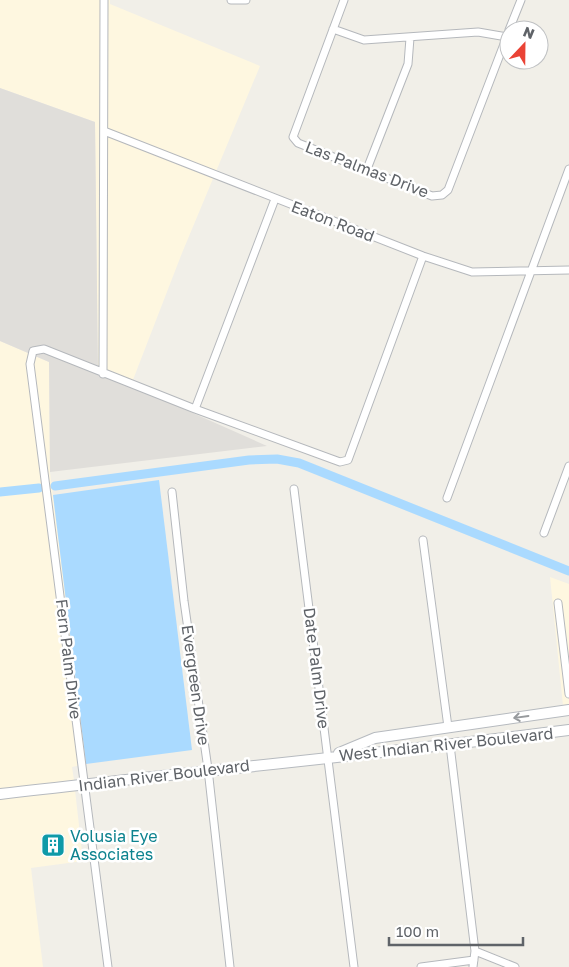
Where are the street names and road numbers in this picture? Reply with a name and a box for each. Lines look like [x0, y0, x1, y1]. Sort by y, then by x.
street label: Las Palmas Drive [302, 136, 432, 202]
street label: Eaton Road [289, 196, 377, 246]
street label: Fern Palm Drive [52, 598, 86, 720]
street label: Date Palm Drive [300, 606, 334, 730]
street label: Evergreen Drive [178, 623, 214, 747]
street label: West Indian River Boulevard [338, 723, 554, 765]
street label: Indian River Boulevard [77, 755, 251, 795]

